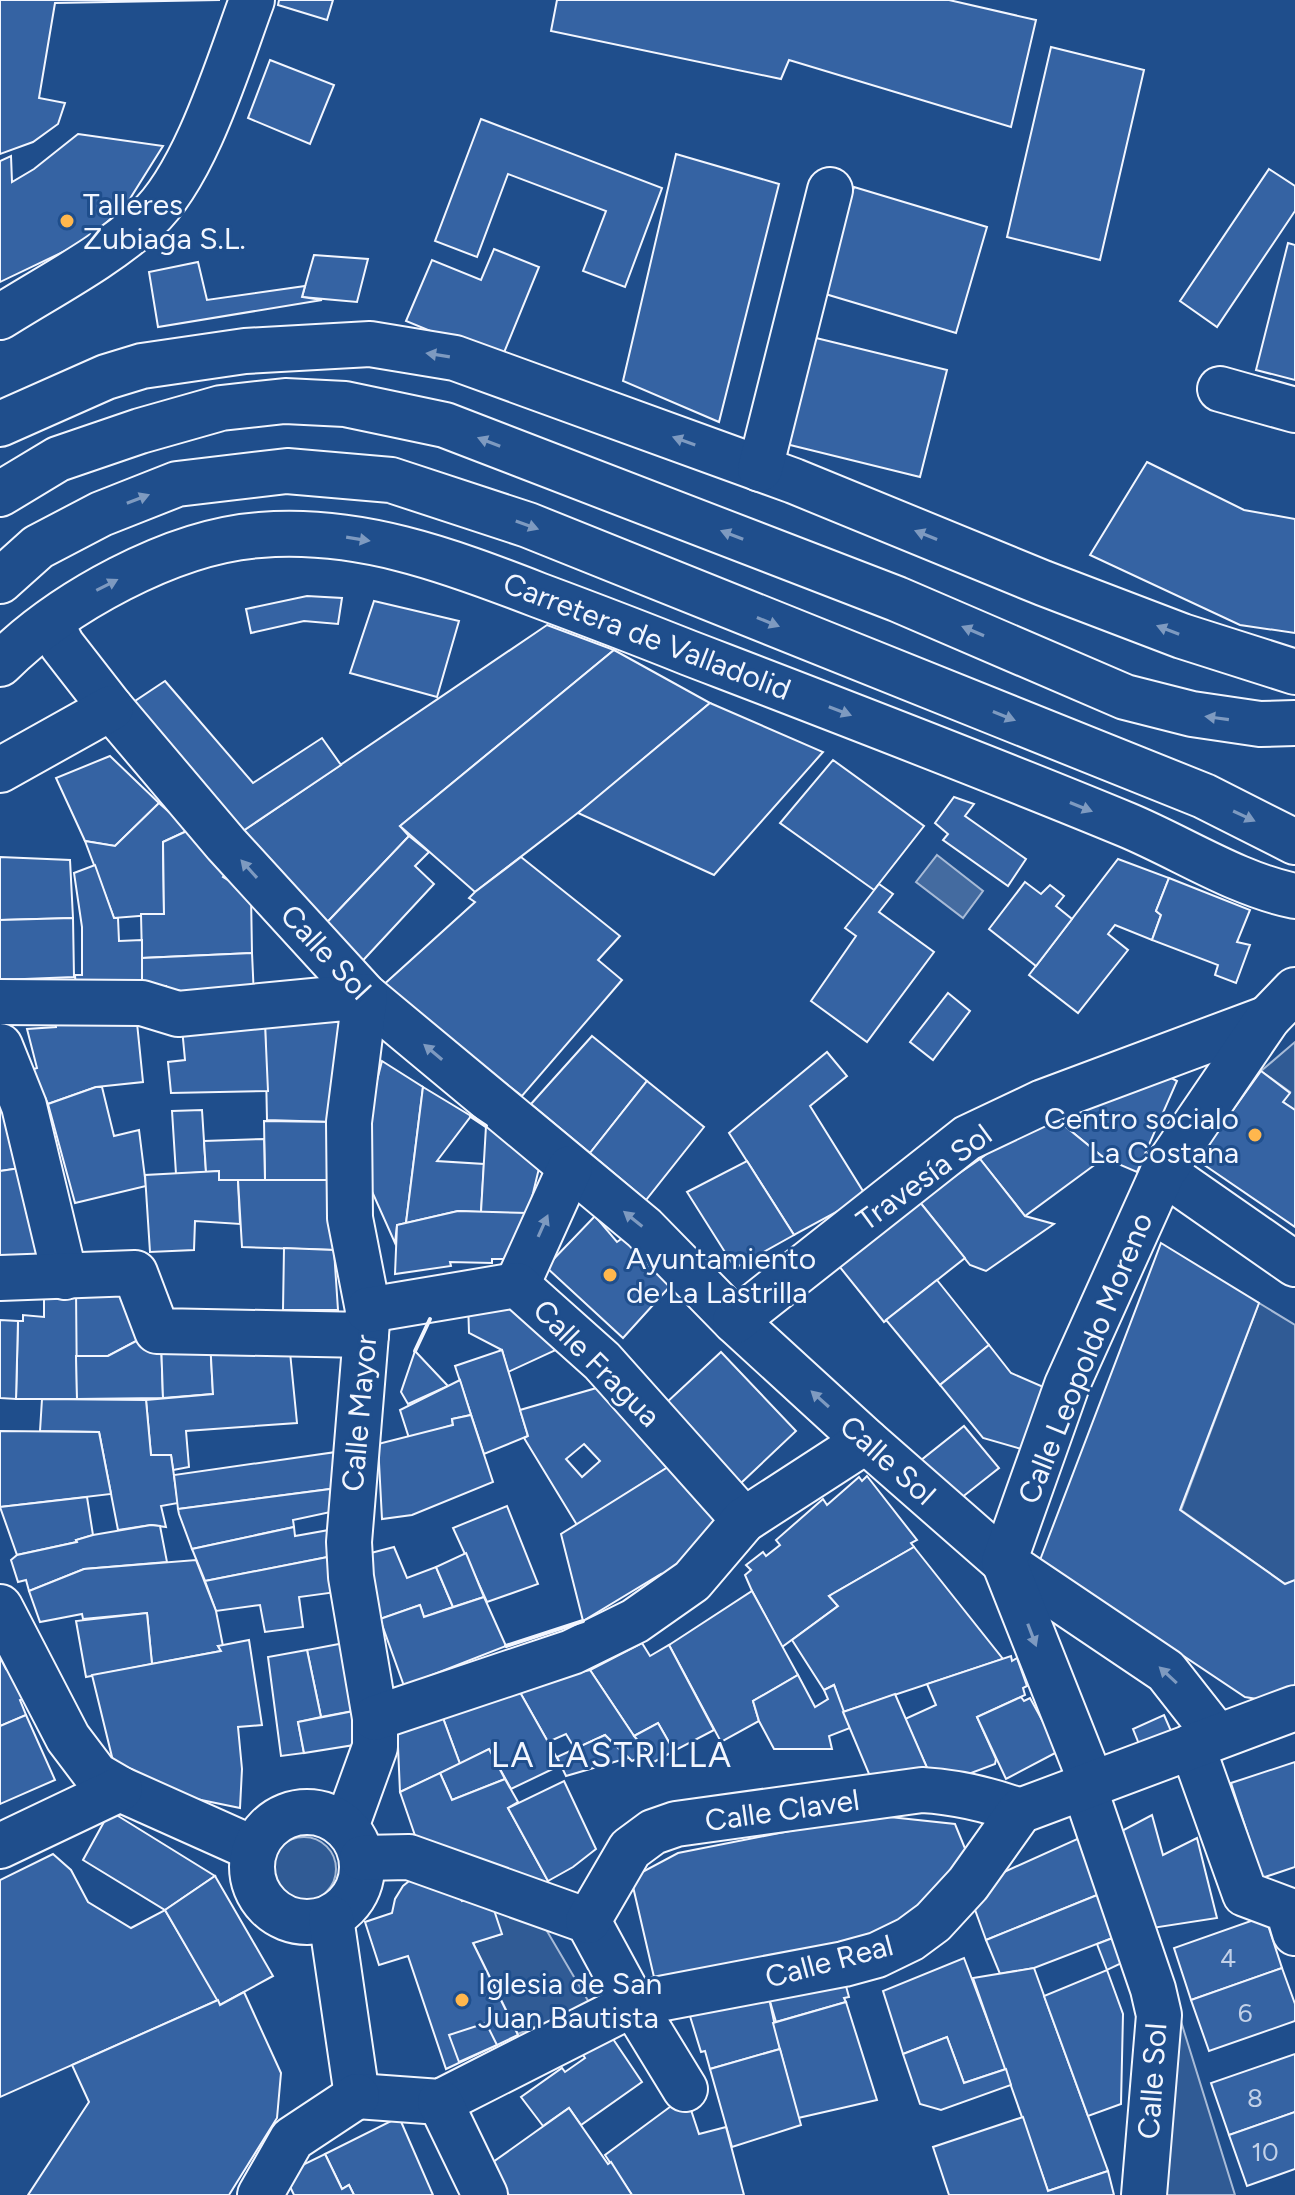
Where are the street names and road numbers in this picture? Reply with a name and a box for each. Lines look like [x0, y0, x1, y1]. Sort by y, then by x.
street label: Carretera de Valladolid [498, 564, 796, 708]
street label: Calle Sol [273, 897, 379, 1007]
street label: Travesía Sol [849, 1116, 999, 1238]
street label: Calle Leopoldo Moreno [1010, 1207, 1160, 1509]
street label: Calle Fragua [526, 1292, 668, 1434]
street label: Calle Mayor [334, 1333, 384, 1493]
street label: Calle Sol [832, 1407, 944, 1513]
street label: Calle Clavel [702, 1781, 862, 1839]
street label: Calle Real [761, 1926, 897, 1996]
street label: Calle Sol [1129, 2022, 1175, 2140]

